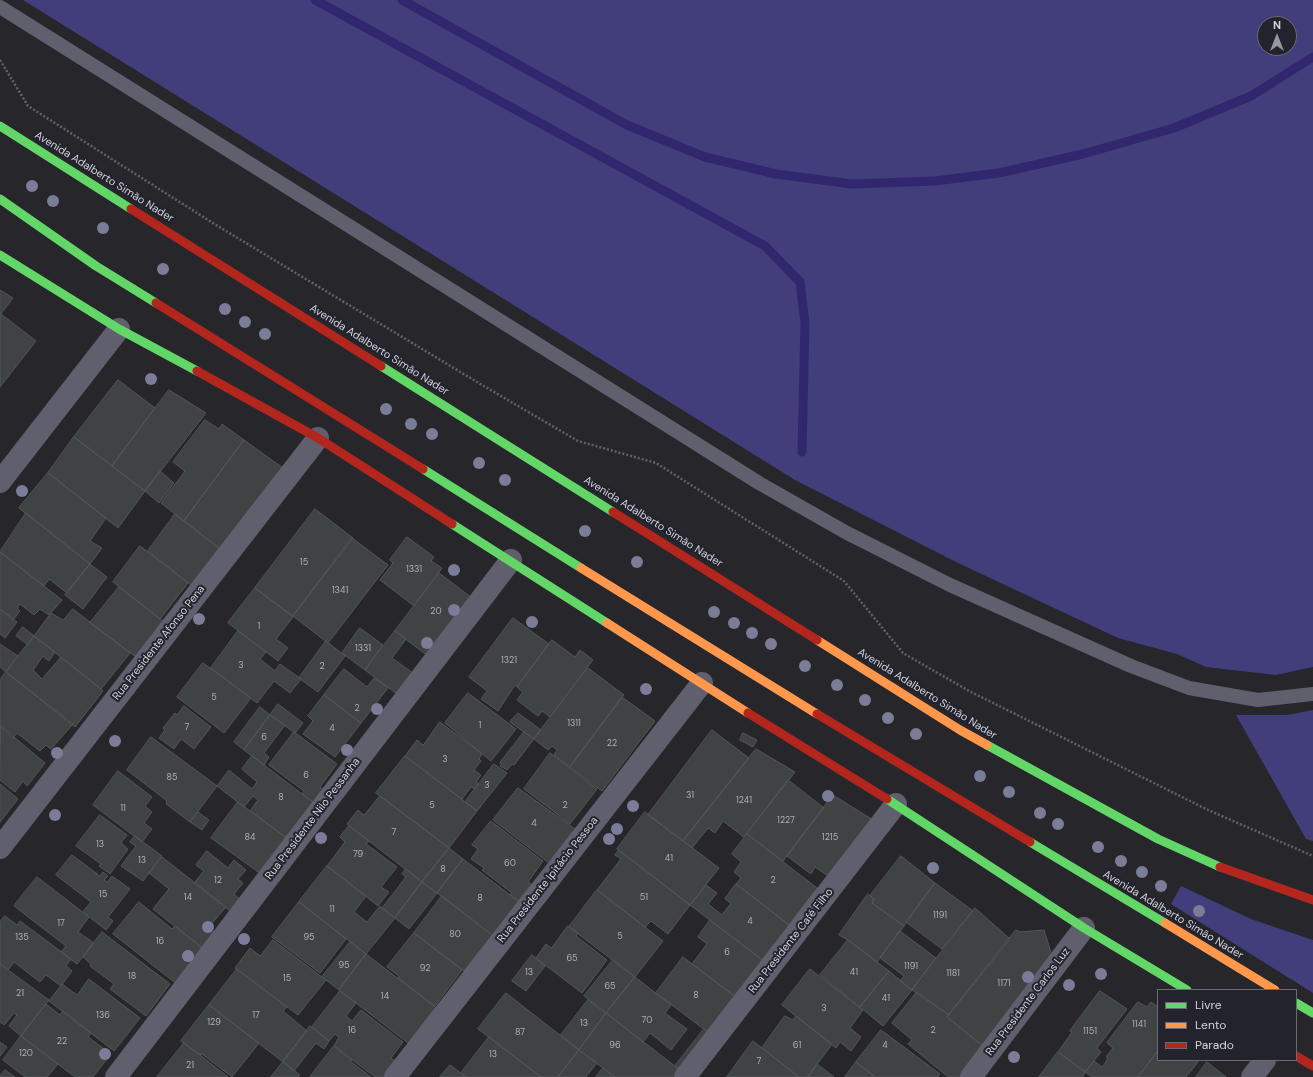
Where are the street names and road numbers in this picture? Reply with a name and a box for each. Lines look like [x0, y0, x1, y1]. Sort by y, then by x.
street label: Avenida Adalberto Simão Nader [32, 129, 176, 225]
street label: Avenida Adalberto Simão Nader [307, 302, 451, 398]
street label: Avenida Adalberto Simão Nader [581, 474, 725, 570]
street label: Rua Presidente Afonso Pena [110, 583, 208, 703]
street label: Avenida Adalberto Simão Nader [855, 646, 999, 742]
street label: Rua Presidente Nilo Pessanha [263, 755, 363, 883]
street label: Rua Presidente Ipitácio Pessoa [495, 815, 601, 945]
street label: Avenida Adalberto Simão Nader [1100, 868, 1246, 962]
street label: Rua Presidente Café Filho [746, 886, 836, 996]
street label: Rua Presidente Carlos Luz [983, 945, 1073, 1059]

